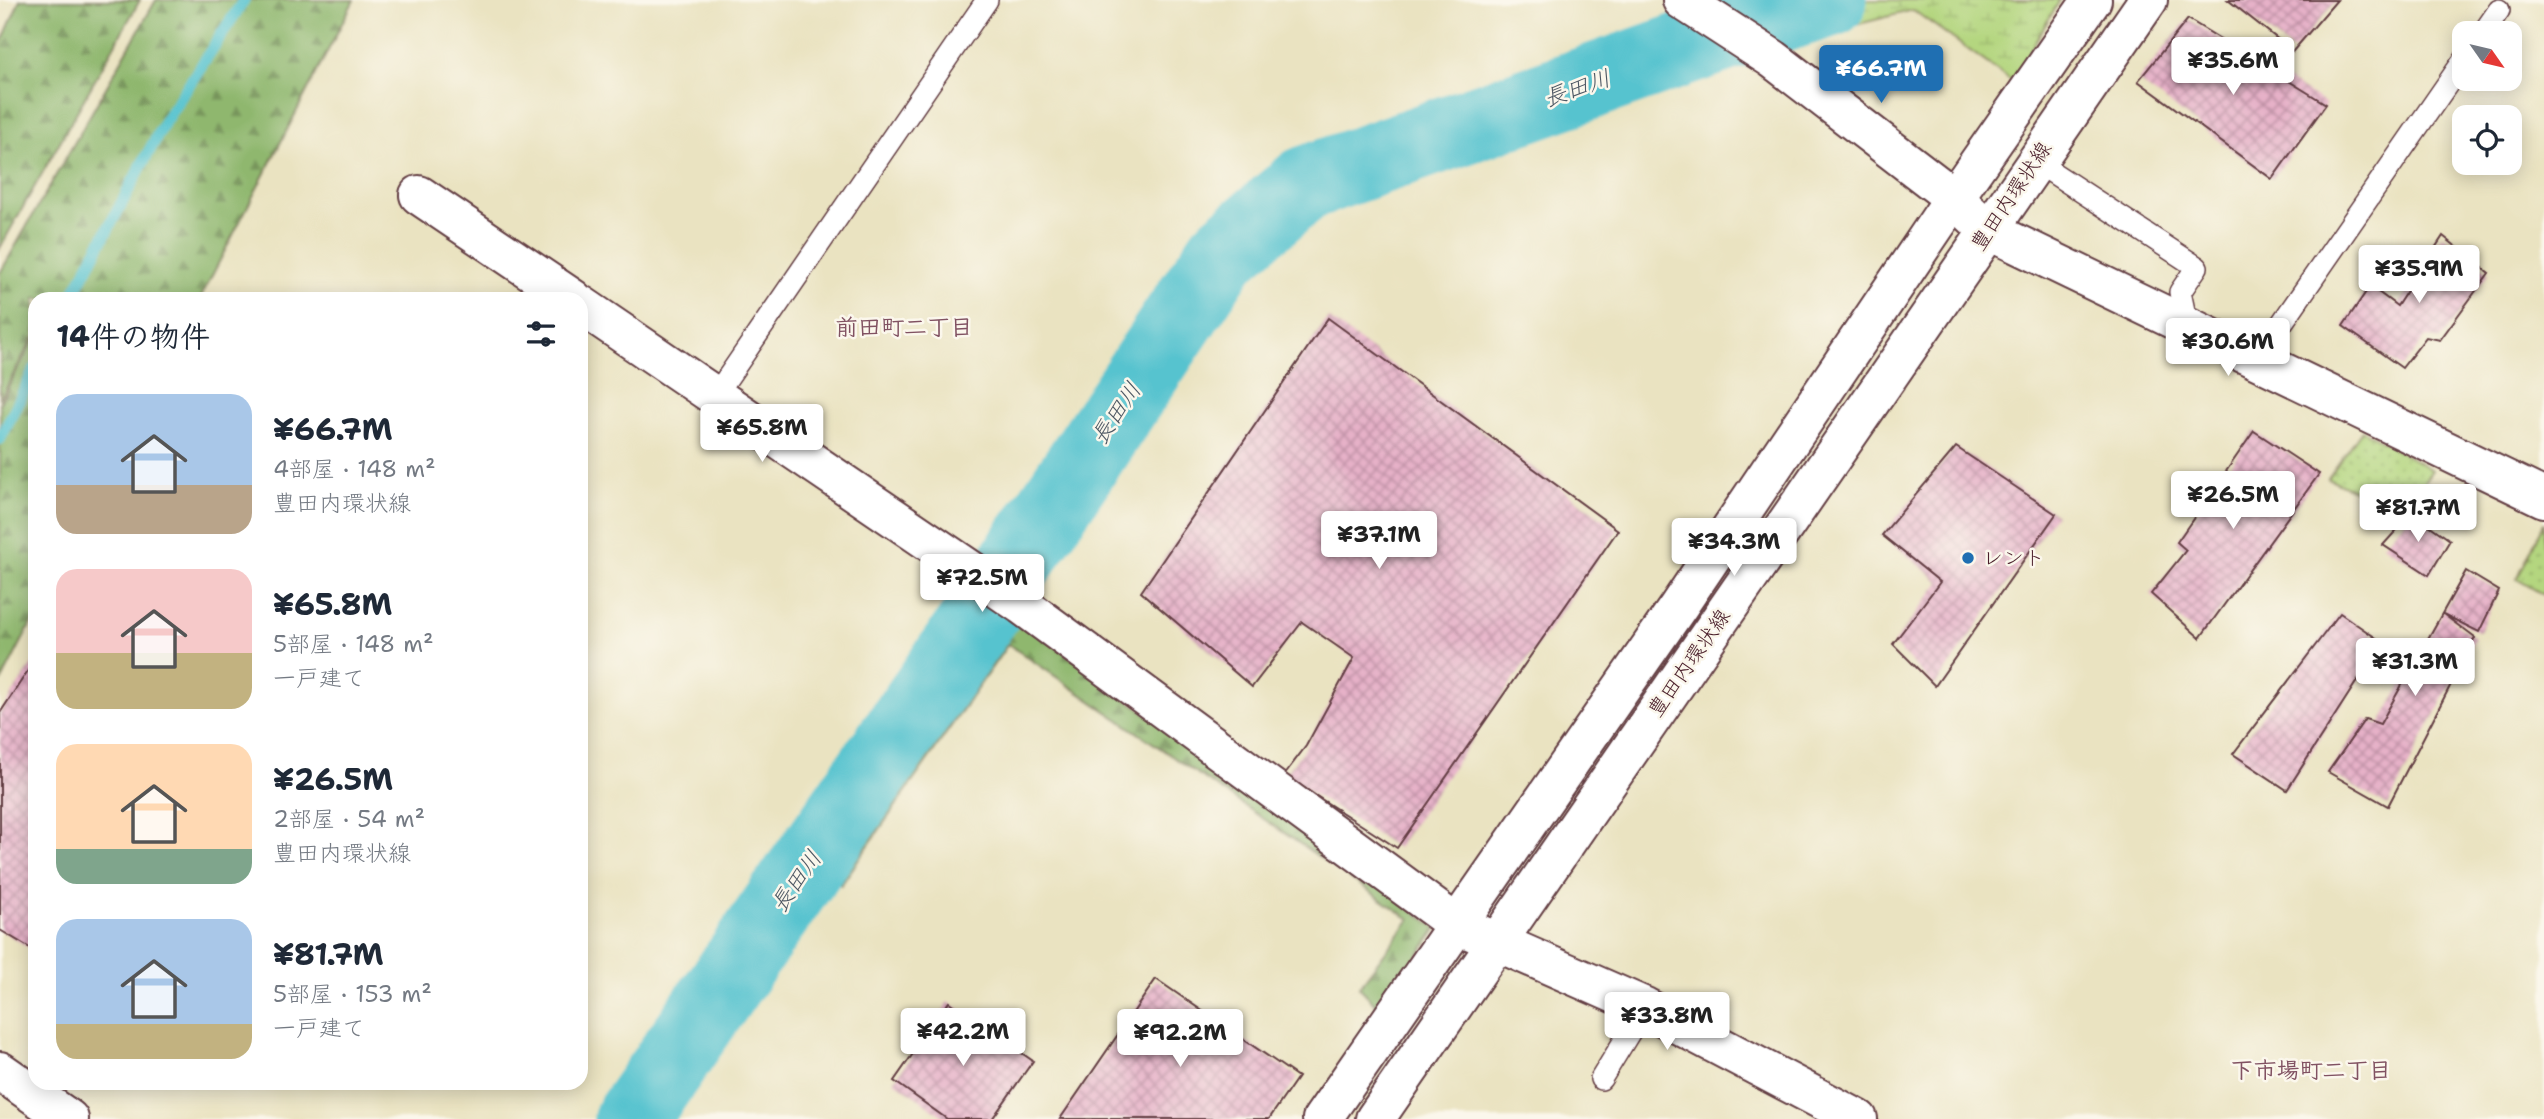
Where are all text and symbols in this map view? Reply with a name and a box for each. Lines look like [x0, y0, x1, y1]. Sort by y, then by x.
north arrow [2452, 21, 2522, 91]
map controls [2452, 21, 2522, 175]
pin: ¥35.6M [2176, 38, 2290, 97]
text: ¥35.6M [2187, 45, 2279, 75]
pin: ¥66.7M [1824, 46, 1938, 105]
text: ¥66.7M [1835, 53, 1927, 83]
water label: 長田川 [1539, 63, 1615, 113]
button: locate [2452, 105, 2522, 175]
street label: 豊田内環状線 [1964, 136, 2058, 256]
pin: ¥35.9M [2362, 246, 2476, 305]
text: ¥35.9M [2375, 253, 2463, 283]
district label: 前田町二丁目 [835, 312, 973, 342]
icon: filters [522, 315, 560, 353]
text: 14件の物件 [56, 316, 210, 357]
pin: ¥30.6M [2171, 318, 2285, 378]
text: ¥30.6M [2182, 326, 2274, 356]
water label: 長田川 [1084, 376, 1148, 450]
pin: ¥65.8M [705, 405, 819, 464]
text: ¥66.7M [273, 409, 393, 450]
text: ¥65.8M [716, 412, 808, 442]
icon: home [112, 422, 196, 506]
text: 4部屋 · 148 m² [273, 454, 436, 484]
pin: ¥26.5M [2176, 472, 2290, 531]
text: ¥26.5M [2187, 479, 2279, 509]
pin: ¥81.7M [2361, 484, 2475, 544]
text: 豊田内環状線 [273, 488, 411, 518]
text: ¥81.7M [2376, 492, 2460, 522]
pin: ¥37.1M [1322, 512, 1436, 571]
pin: ¥34.3M [1677, 518, 1791, 578]
text: ¥37.1M [1337, 519, 1421, 549]
text: ¥34.3M [1688, 526, 1780, 556]
place label: レント [1982, 544, 2045, 572]
marker: レント [1960, 550, 1976, 566]
pin: ¥72.5M [925, 554, 1039, 614]
text: ¥72.5M [936, 562, 1028, 592]
text: ¥65.8M [273, 584, 392, 625]
icon: home [112, 597, 196, 681]
street label: 豊田内環状線 [1641, 603, 1737, 723]
text: 5部屋 · 148 m² [273, 629, 434, 659]
pin: ¥31.3M [2358, 638, 2472, 698]
text: ¥31.3M [2372, 646, 2458, 676]
text: 一戸建て [273, 663, 365, 693]
text: ¥26.5M [273, 759, 393, 800]
icon: home [112, 772, 196, 856]
text: 2部屋 · 54 m² [273, 804, 425, 834]
text: 豊田内環状線 [273, 838, 411, 868]
water label: 長田川 [764, 844, 828, 918]
text: ¥81.7M [273, 934, 384, 975]
icon: home [112, 947, 196, 1031]
text: 5部屋 · 153 m² [273, 979, 432, 1009]
pin: ¥33.8M [1610, 992, 1724, 1052]
text: ¥33.8M [1621, 1000, 1713, 1030]
pin: ¥42.2M [906, 1009, 1020, 1068]
pin: ¥92.2M [1123, 1010, 1237, 1069]
text: 一戸建て [273, 1013, 365, 1043]
text: ¥42.2M [917, 1016, 1009, 1046]
text: ¥92.2M [1133, 1017, 1227, 1047]
district label: 下市場町二丁目 [2231, 1055, 2392, 1085]

